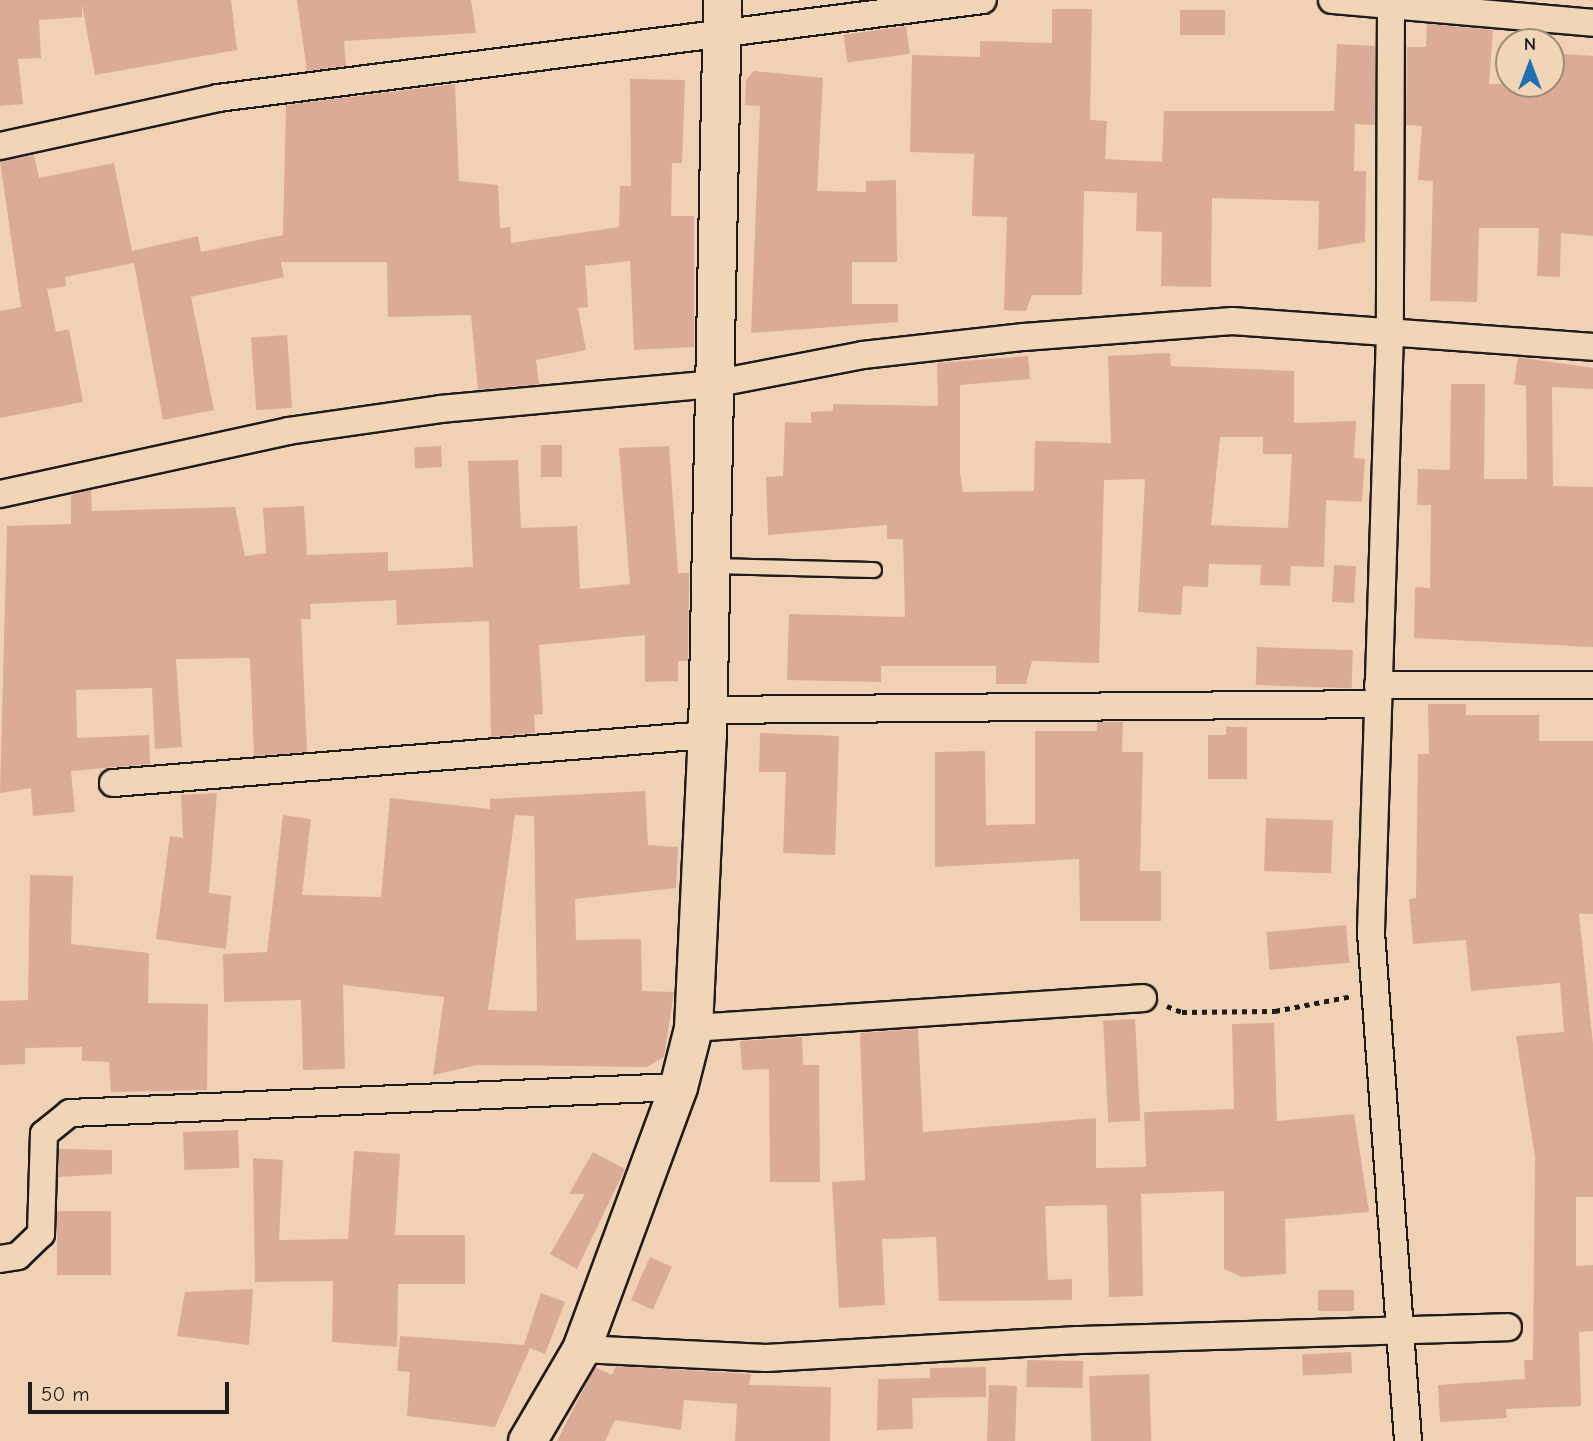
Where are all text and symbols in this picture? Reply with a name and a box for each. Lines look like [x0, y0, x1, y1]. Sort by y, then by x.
north arrow [1495, 28, 1565, 98]
text: N [1524, 33, 1536, 55]
scale bar [32, 1368, 233, 1412]
text: 50 m [41, 1382, 90, 1406]

